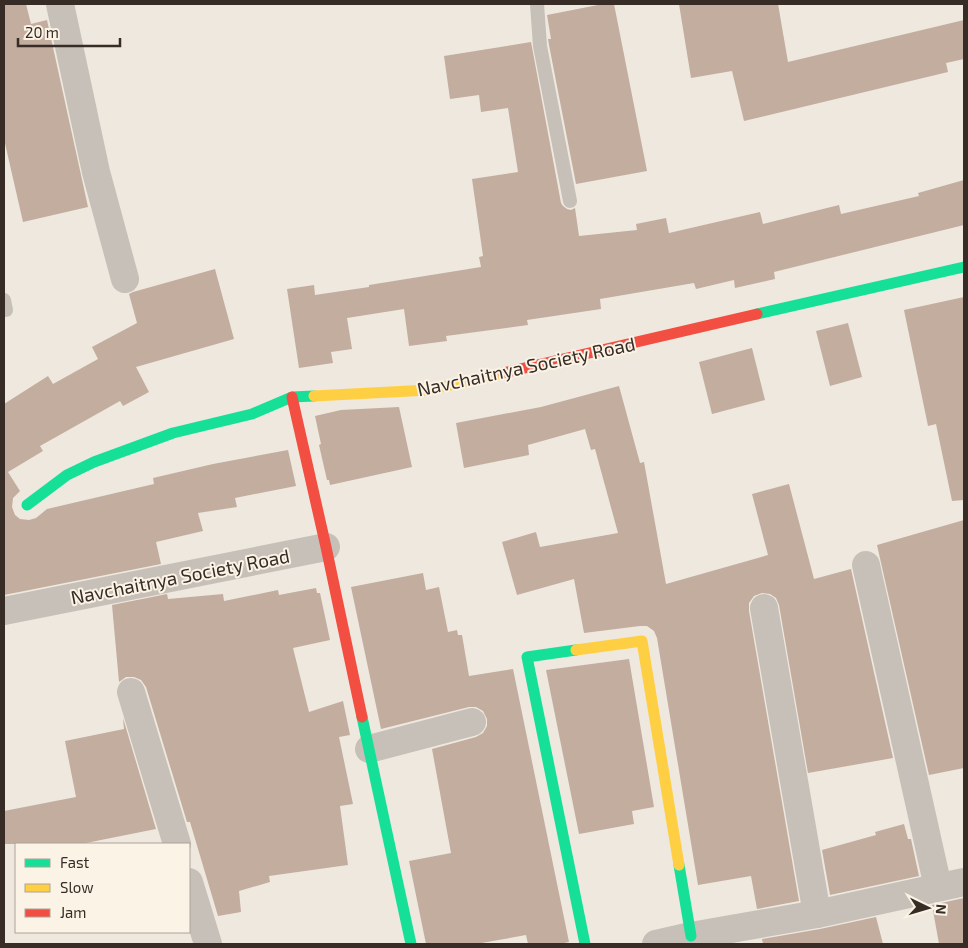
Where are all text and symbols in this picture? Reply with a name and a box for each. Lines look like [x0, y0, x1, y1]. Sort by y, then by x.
scale bar [18, 15, 120, 47]
text: 20 m [25, 23, 59, 41]
street label: Navchaitnya Society Road [415, 332, 637, 400]
street label: Navchaitnya Society Road [69, 543, 291, 609]
legend [15, 843, 190, 933]
text: Fast [60, 853, 90, 871]
text: Slow [60, 878, 94, 896]
north arrow [903, 883, 953, 933]
text: Jam [60, 903, 86, 921]
text: N [933, 903, 950, 915]

